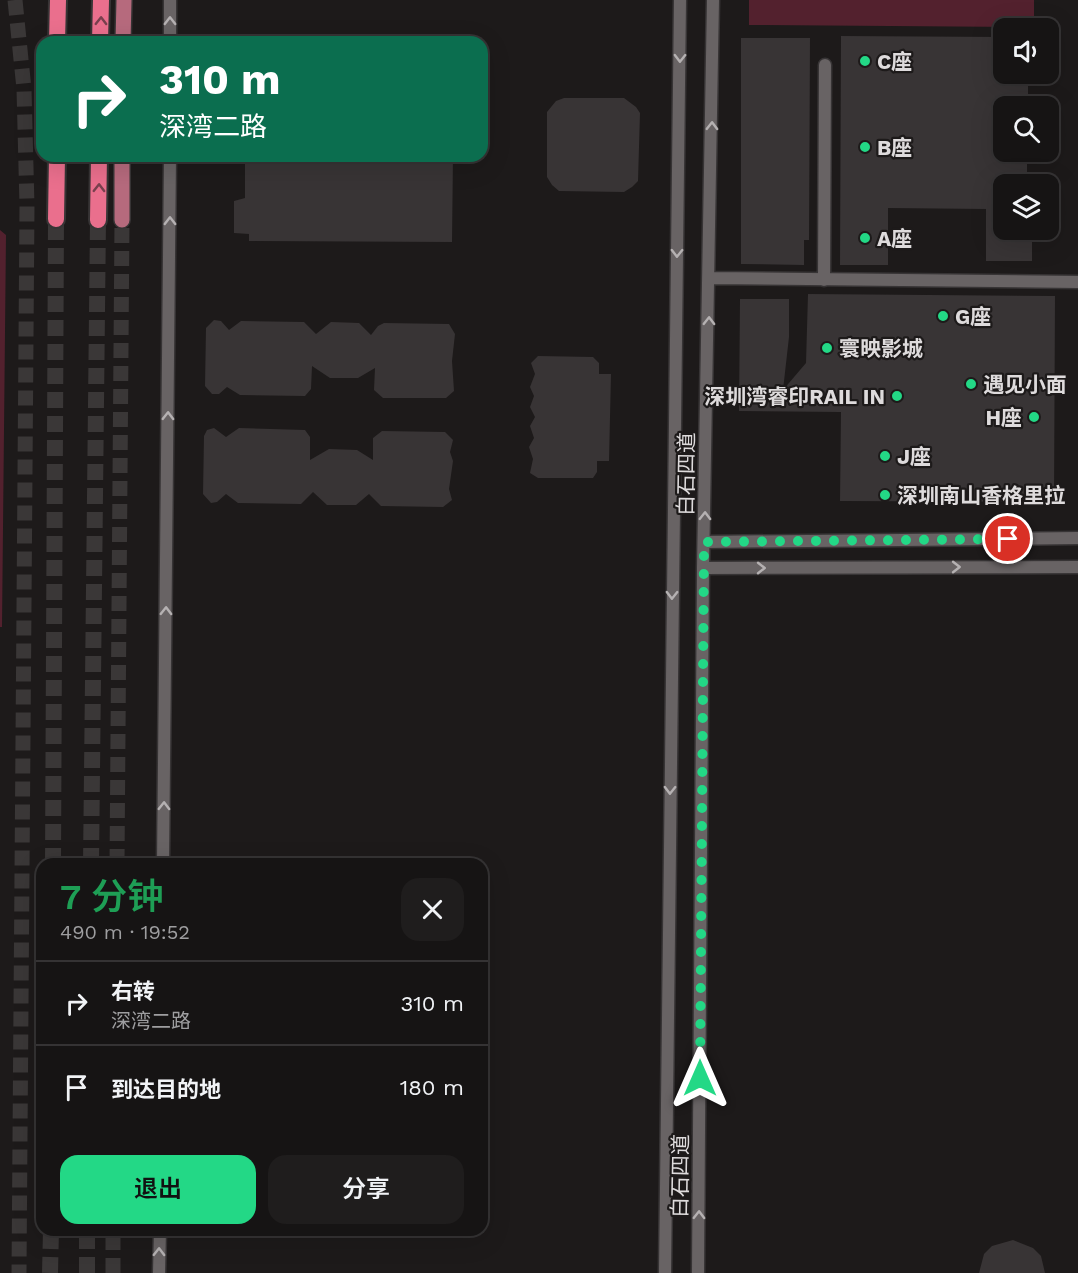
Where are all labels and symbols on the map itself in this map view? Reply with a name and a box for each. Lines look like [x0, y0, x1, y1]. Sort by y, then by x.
one-way arrow [95, 16, 107, 25]
one-way arrow [164, 16, 176, 25]
place label: C座 [877, 49, 912, 74]
one-way arrow [673, 54, 686, 63]
marker: C座 [858, 54, 872, 68]
one-way arrow [705, 121, 718, 130]
place label: B座 [877, 135, 912, 160]
marker: B座 [858, 140, 872, 154]
one-way arrow [93, 183, 105, 192]
one-way arrow [164, 216, 176, 225]
place label: A座 [877, 226, 912, 251]
marker: A座 [858, 231, 872, 245]
one-way arrow [671, 249, 683, 258]
place label: G座 [955, 304, 991, 329]
marker: G座 [936, 309, 950, 323]
one-way arrow [702, 316, 715, 325]
place label: 寰映影城 [839, 336, 923, 361]
marker: 寰映影城 [820, 341, 834, 355]
place label: 遇见小面 [983, 372, 1067, 397]
marker: 遇见小面 [964, 377, 978, 391]
place label: 深圳湾睿印RAIL IN [704, 384, 885, 409]
marker: 深圳湾睿印RAIL IN [890, 389, 904, 403]
place label: H座 [985, 405, 1022, 430]
marker: H座 [1027, 410, 1041, 424]
one-way arrow [162, 411, 175, 420]
street label: 白石四道 [673, 432, 699, 516]
place label: J座 [897, 444, 931, 469]
marker: J座 [878, 449, 892, 463]
place label: 深圳南山香格里拉 [897, 483, 1065, 508]
marker: 深圳南山香格里拉 [878, 488, 892, 502]
one-way arrow [698, 511, 711, 520]
pin [982, 513, 1033, 564]
one-way arrow [952, 561, 961, 573]
one-way arrow [757, 562, 766, 574]
one-way arrow [666, 591, 678, 600]
one-way arrow [160, 606, 172, 615]
one-way arrow [664, 786, 676, 795]
one-way arrow [158, 801, 170, 810]
position arrow [668, 1046, 732, 1110]
street label: 白石四道 [667, 1134, 693, 1218]
one-way arrow [693, 1210, 706, 1219]
one-way arrow [153, 1247, 166, 1256]

